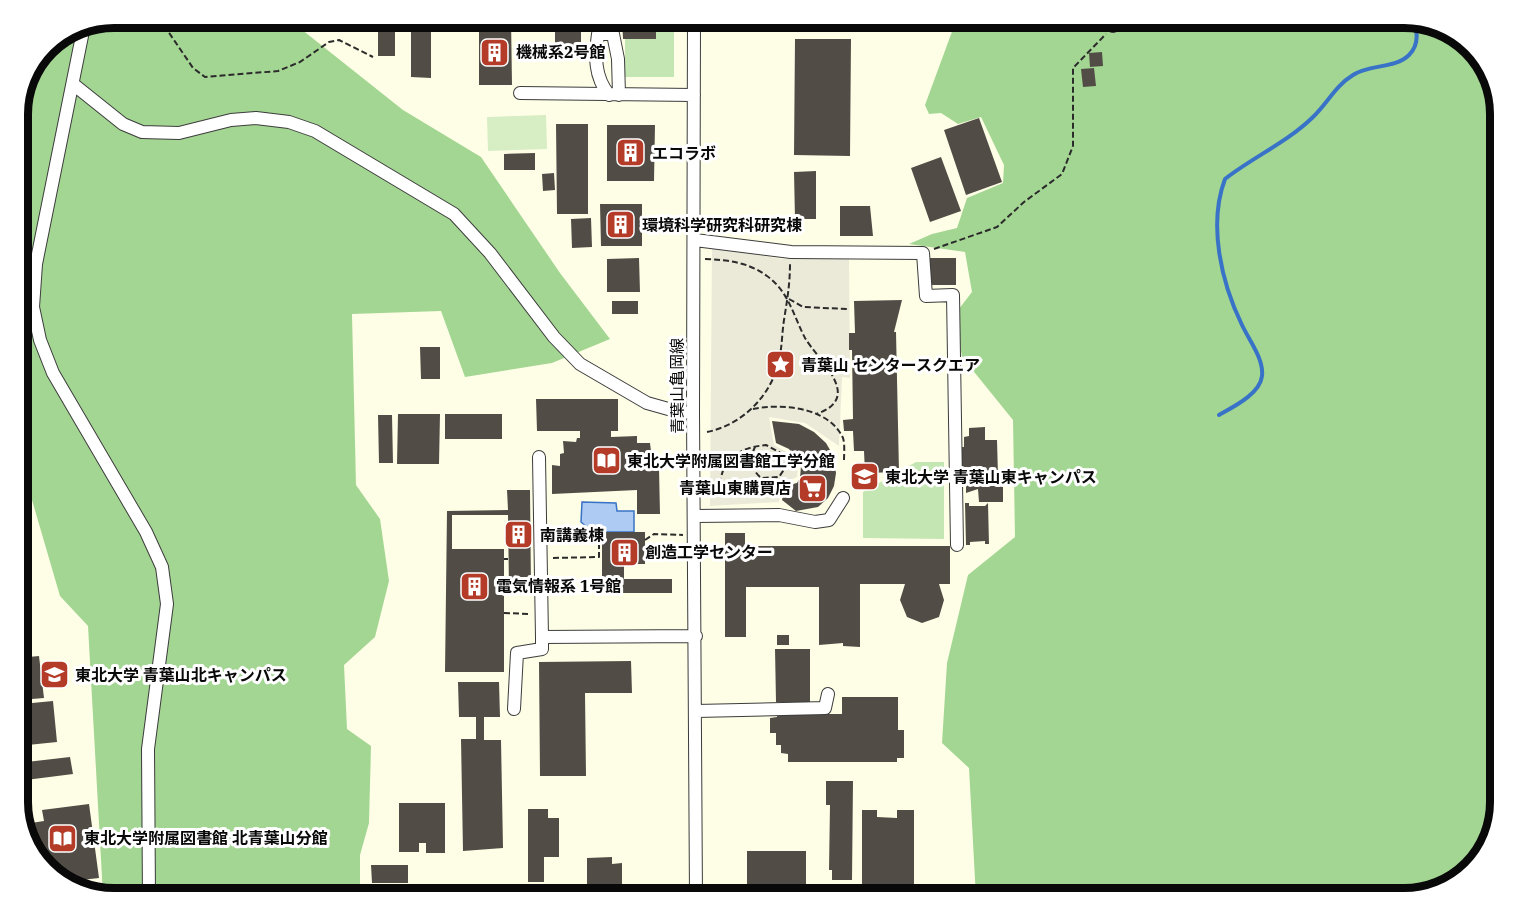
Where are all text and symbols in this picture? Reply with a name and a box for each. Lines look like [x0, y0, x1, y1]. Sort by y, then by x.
building icon: 機械系2号館 [479, 36, 511, 68]
place label: 機械系2号館 [516, 42, 606, 62]
building icon: エコラボ [615, 137, 647, 169]
place label: エコラボ [652, 143, 716, 163]
building icon: 環境科学研究科研究棟 [605, 209, 637, 241]
place label: 環境科学研究科研究棟 [642, 215, 802, 235]
street label: 青葉山亀岡線 [667, 338, 687, 434]
place icon: 青葉山 センタースクエア [764, 349, 796, 381]
place label: 青葉山 センタースクエア [801, 355, 980, 375]
library icon: 東北大学附属図書館工学分館 [590, 445, 622, 477]
place label: 東北大学附属図書館工学分館 [627, 451, 835, 471]
school or university icon: 東北大学 青葉山東キャンパス [848, 461, 880, 493]
place label: 東北大学 青葉山東キャンパス [885, 467, 1097, 487]
supermarket icon: 青葉山東購買店 [796, 472, 828, 504]
place label: 青葉山東購買店 [679, 478, 791, 498]
building icon: 南講義棟 [503, 519, 535, 551]
place label: 南講義棟 [540, 525, 604, 545]
building icon: 創造工学センター [608, 536, 640, 568]
place label: 創造工学センター [645, 542, 773, 562]
building icon: 電気情報系 1号館 [459, 570, 491, 602]
place label: 電気情報系 1号館 [496, 576, 621, 596]
school or university icon: 東北大学 青葉山北キャンパス [38, 659, 70, 691]
place label: 東北大学 青葉山北キャンパス [75, 665, 287, 685]
library icon: 東北大学附属図書館 北青葉山分館 [47, 822, 79, 854]
place label: 東北大学附属図書館 北青葉山分館 [84, 828, 328, 848]

